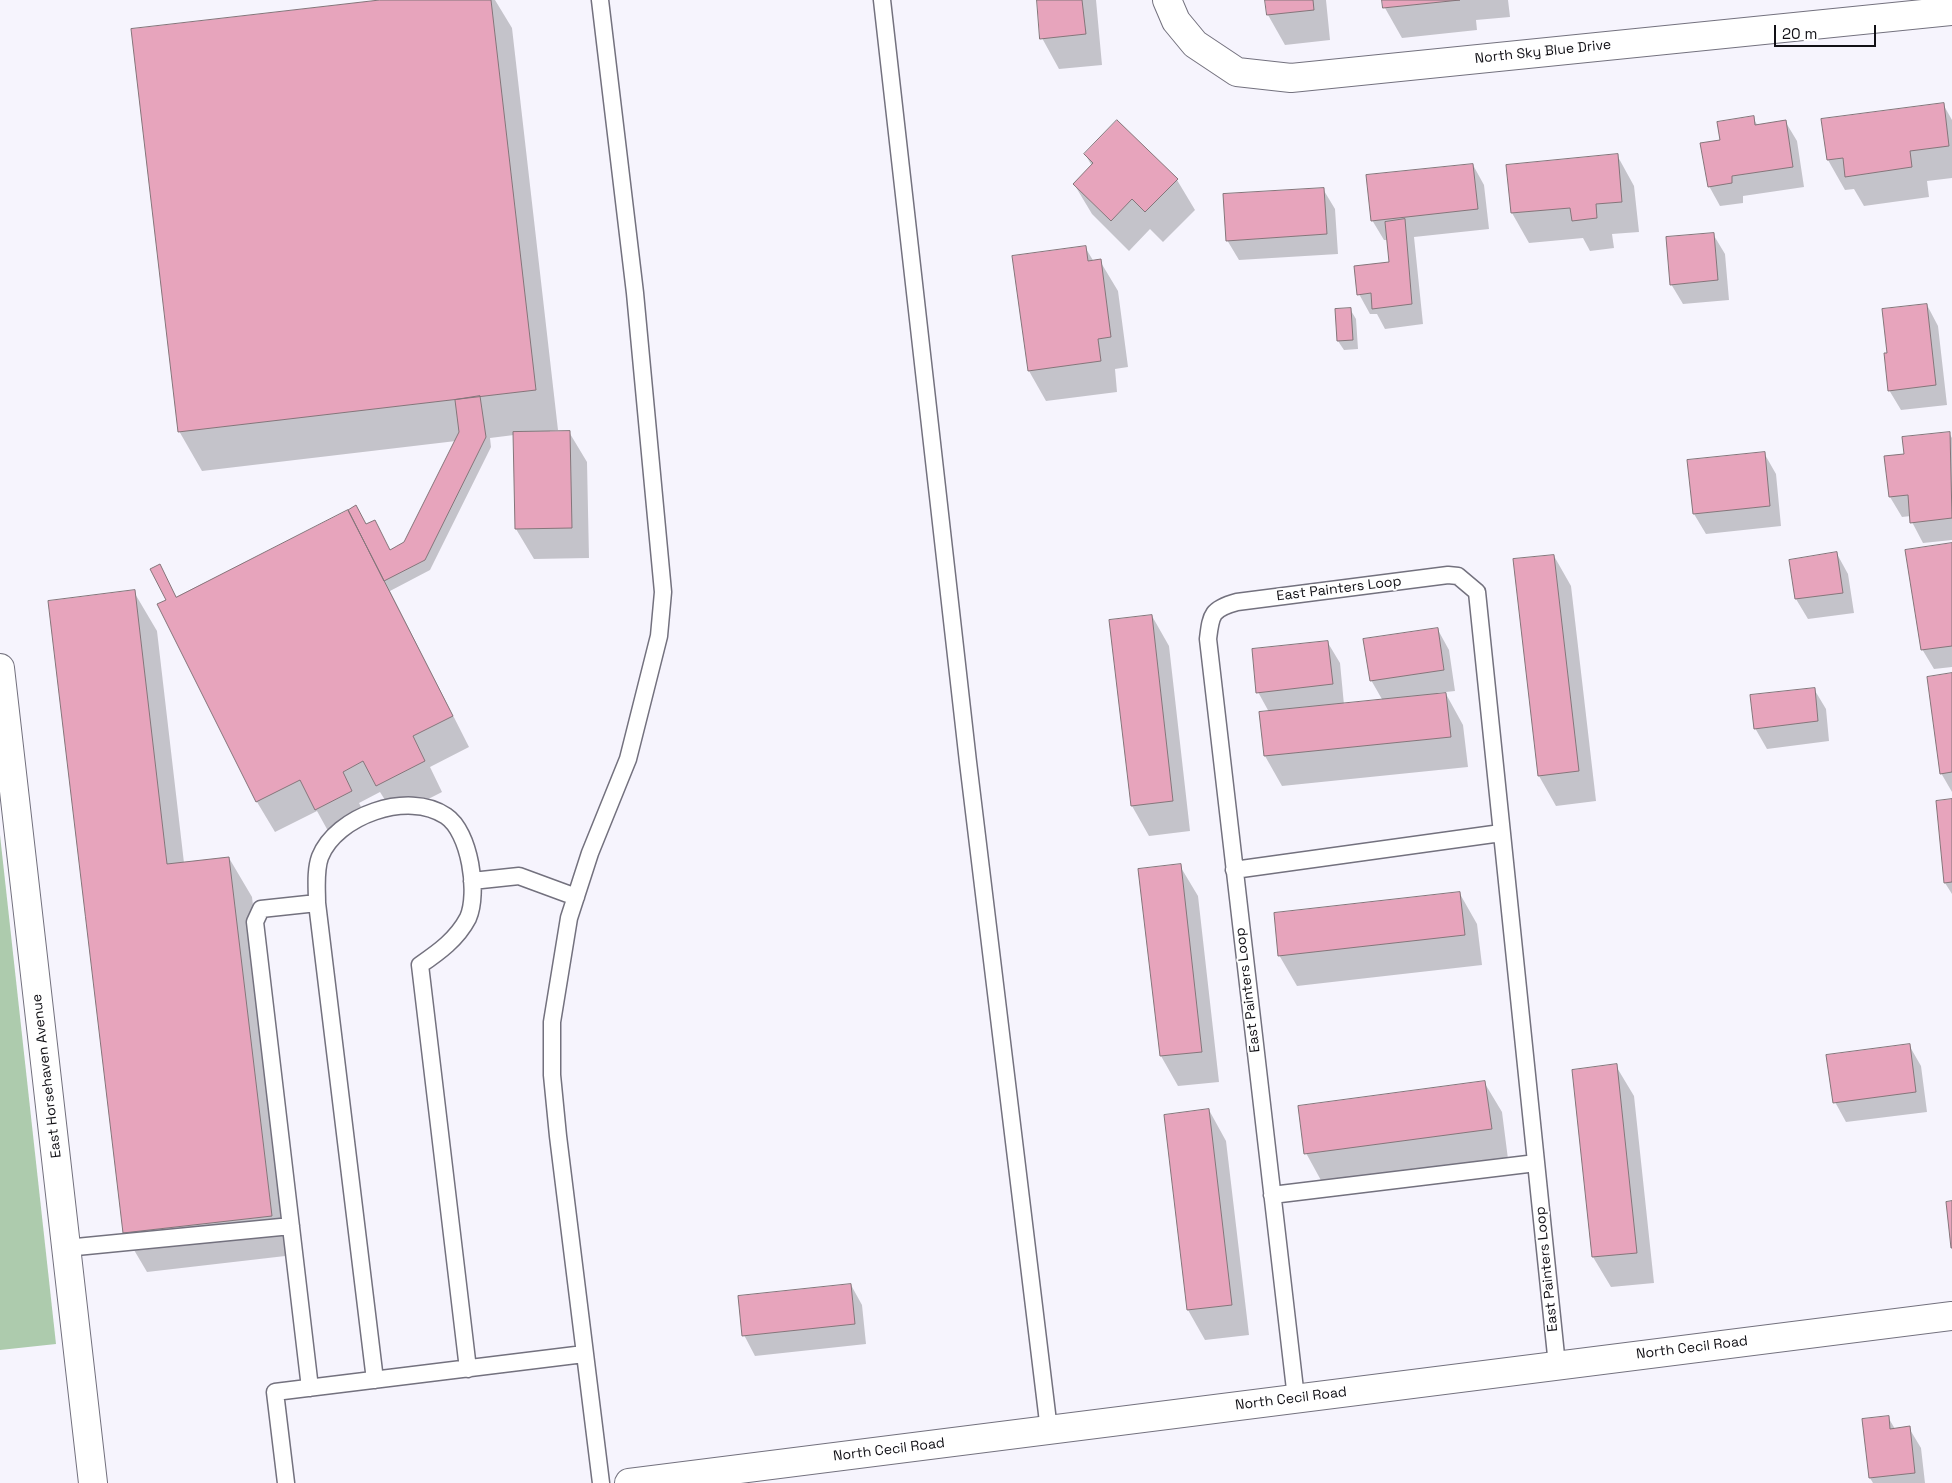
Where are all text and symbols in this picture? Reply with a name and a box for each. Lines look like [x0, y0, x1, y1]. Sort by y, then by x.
scale bar [1777, 15, 1880, 47]
text: 20 m [1782, 24, 1817, 43]
street label: North Sky Blue Drive [1474, 36, 1612, 68]
street label: East Painters Loop [1276, 573, 1402, 605]
street label: East Painters Loop [1232, 927, 1264, 1053]
street label: East Horsehaven Avenue [29, 993, 65, 1159]
street label: East Painters Loop [1532, 1206, 1562, 1332]
street label: North Cecil Road [1635, 1333, 1749, 1363]
street label: North Cecil Road [1234, 1384, 1348, 1414]
street label: North Cecil Road [832, 1435, 946, 1465]

